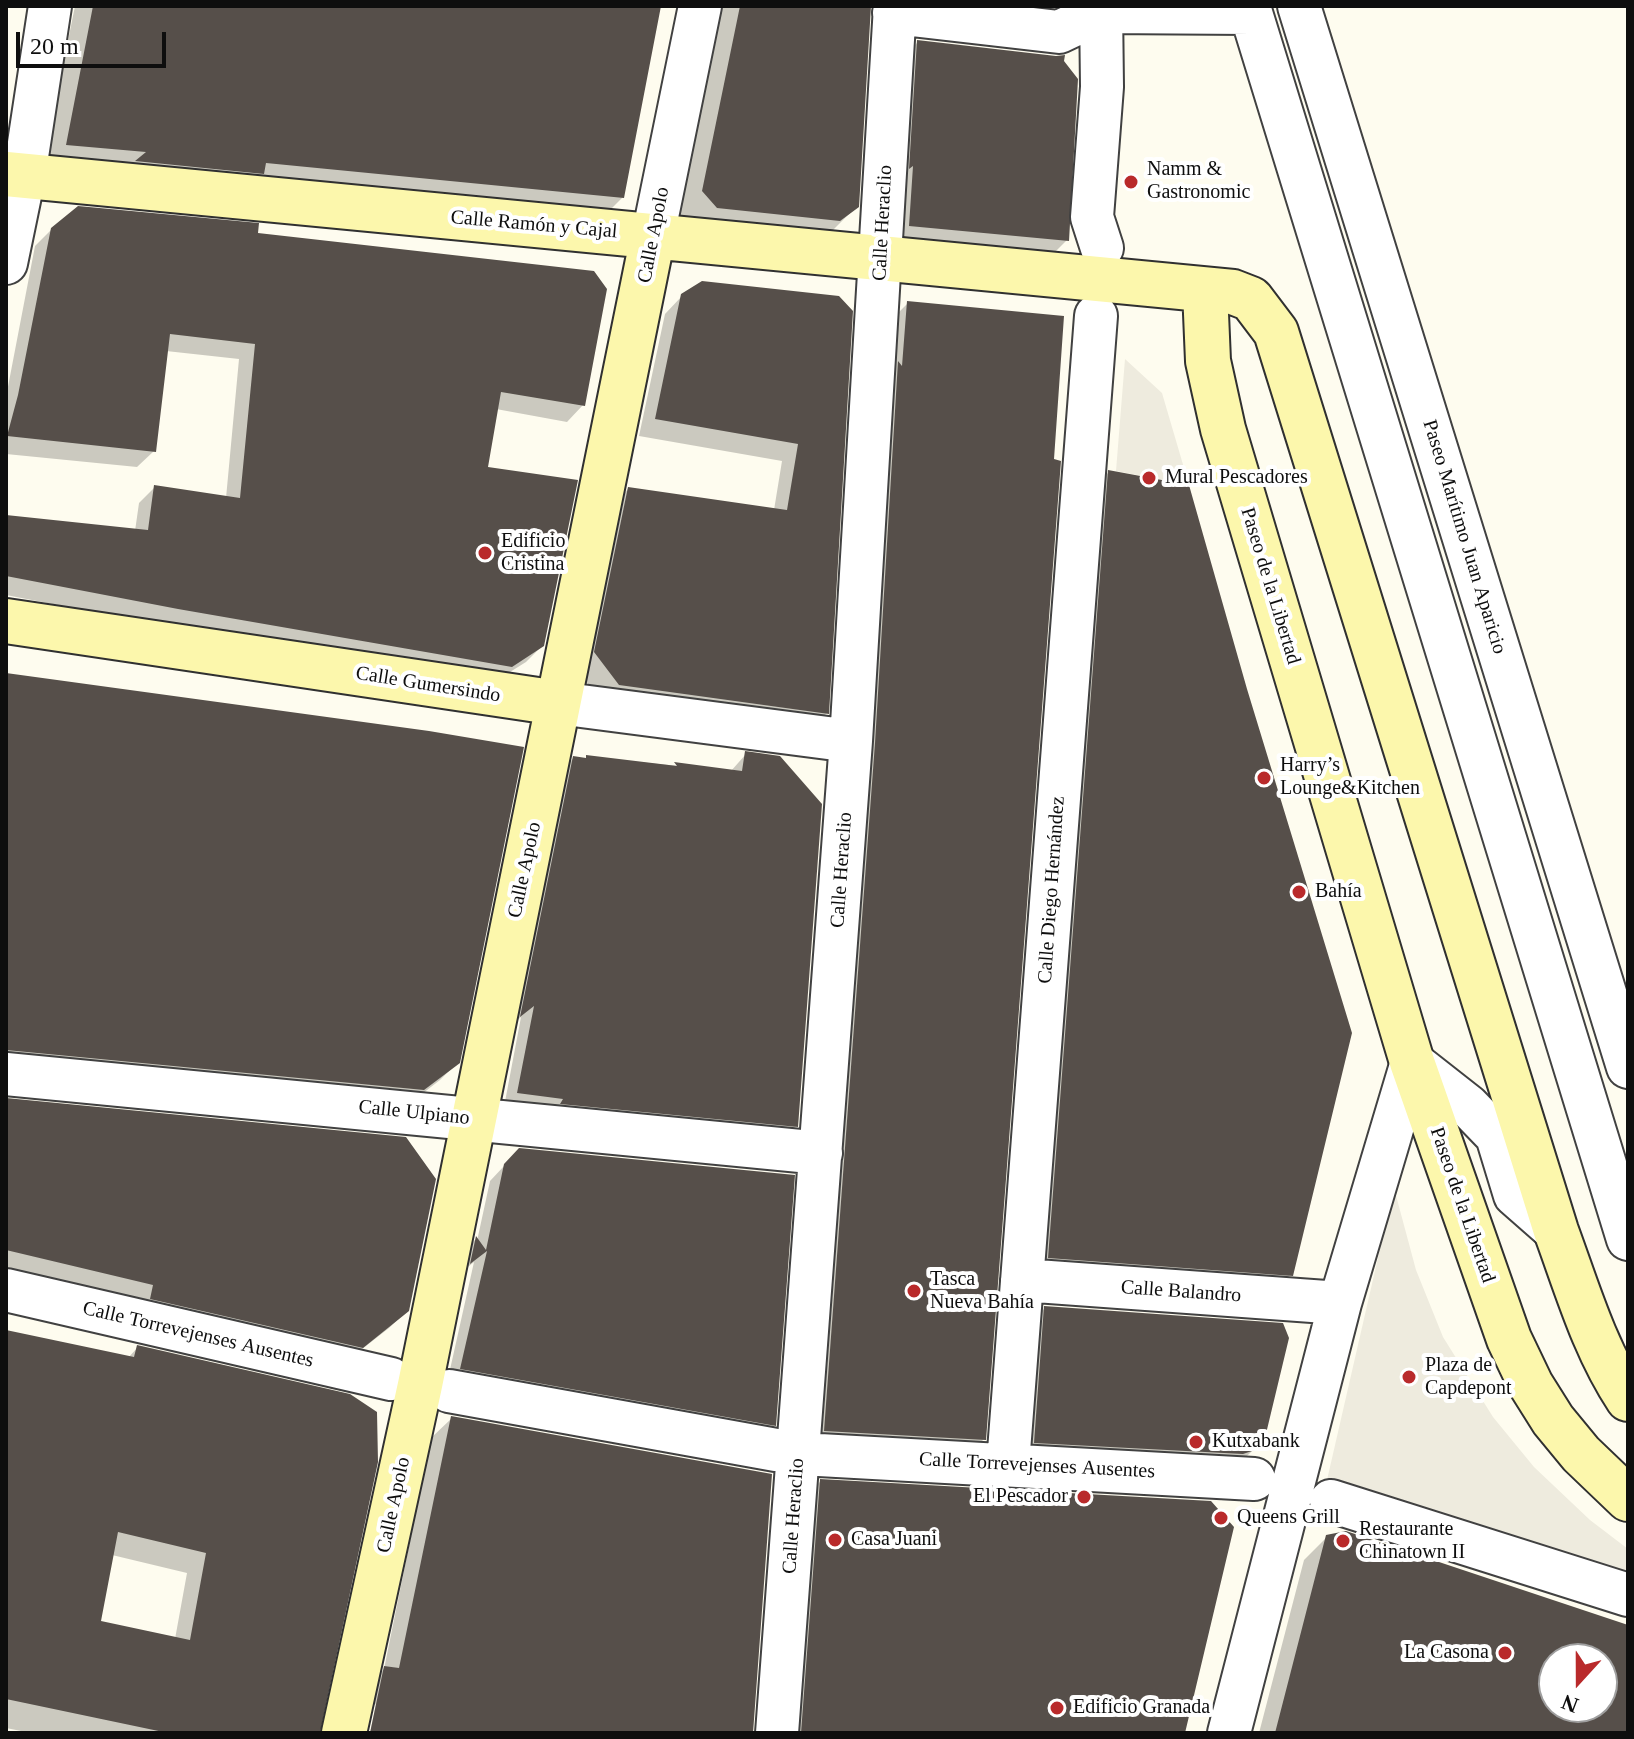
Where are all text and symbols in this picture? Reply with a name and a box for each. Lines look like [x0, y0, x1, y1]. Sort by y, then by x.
scale bar [20, 16, 170, 66]
text: 20 m [30, 33, 79, 59]
place label: Namm & Gastronomic [1147, 158, 1250, 205]
street label: Calle Heraclio [868, 164, 898, 282]
marker: Namm & Gastronomic [1122, 173, 1140, 191]
street label: Calle Apolo [633, 185, 675, 285]
street label: Calle Ramón y Cajal [450, 206, 618, 244]
street label: Paseo Marítimo Juan Aparicio [1417, 417, 1511, 657]
place label: Mural Pescadores [1165, 466, 1308, 490]
marker: Mural Pescadores [1140, 469, 1158, 487]
street label: Paseo de la Libertad [1235, 505, 1305, 667]
place label: Edificio Cristina [501, 530, 565, 577]
marker: Edificio Cristina [476, 544, 494, 562]
street label: Calle Gumersindo [354, 662, 502, 708]
place label: Harry’s Lounge&Kitchen [1280, 754, 1420, 801]
marker: Harry’s Lounge&Kitchen [1255, 769, 1273, 787]
street label: Calle Diego Hernández [1033, 796, 1071, 984]
street label: Calle Heraclio [826, 811, 858, 929]
street label: Calle Apolo [503, 820, 547, 920]
place label: Bahía [1315, 880, 1362, 904]
marker: Bahía [1290, 883, 1308, 901]
street label: Calle Ulpiano [357, 1095, 471, 1131]
street label: Paseo de la Libertad [1424, 1124, 1500, 1286]
place label: Tasca Nueva Bahía [930, 1268, 1034, 1315]
street label: Calle Balandro [1120, 1276, 1242, 1308]
marker: Tasca Nueva Bahía [905, 1282, 923, 1300]
street label: Calle Torrevejenses Ausentes [80, 1297, 316, 1373]
place label: Plaza de Capdepont [1425, 1354, 1512, 1401]
marker: Plaza de Capdepont [1400, 1368, 1418, 1386]
place label: Kutxabank [1212, 1430, 1300, 1454]
marker: Kutxabank [1187, 1433, 1205, 1451]
street label: Calle Torrevejenses Ausentes [918, 1448, 1156, 1484]
street label: Calle Apolo [372, 1455, 416, 1555]
street label: Calle Heraclio [778, 1457, 810, 1575]
place label: El Pescador [973, 1485, 1068, 1509]
marker: El Pescador [1075, 1488, 1093, 1506]
place label: Queens Grill [1237, 1506, 1340, 1530]
marker: Queens Grill [1212, 1509, 1230, 1527]
place label: Restaurante Chinatown II [1359, 1518, 1465, 1565]
place label: Casa Juani [851, 1528, 937, 1552]
marker: Casa Juani [826, 1531, 844, 1549]
marker: Restaurante Chinatown II [1334, 1532, 1352, 1550]
place label: La Casona [1404, 1641, 1489, 1665]
north arrow [1538, 1643, 1618, 1723]
marker: La Casona [1496, 1644, 1514, 1662]
text: N [1558, 1689, 1582, 1719]
place label: Edificio Granada [1073, 1696, 1210, 1720]
marker: Edificio Granada [1048, 1699, 1066, 1717]

